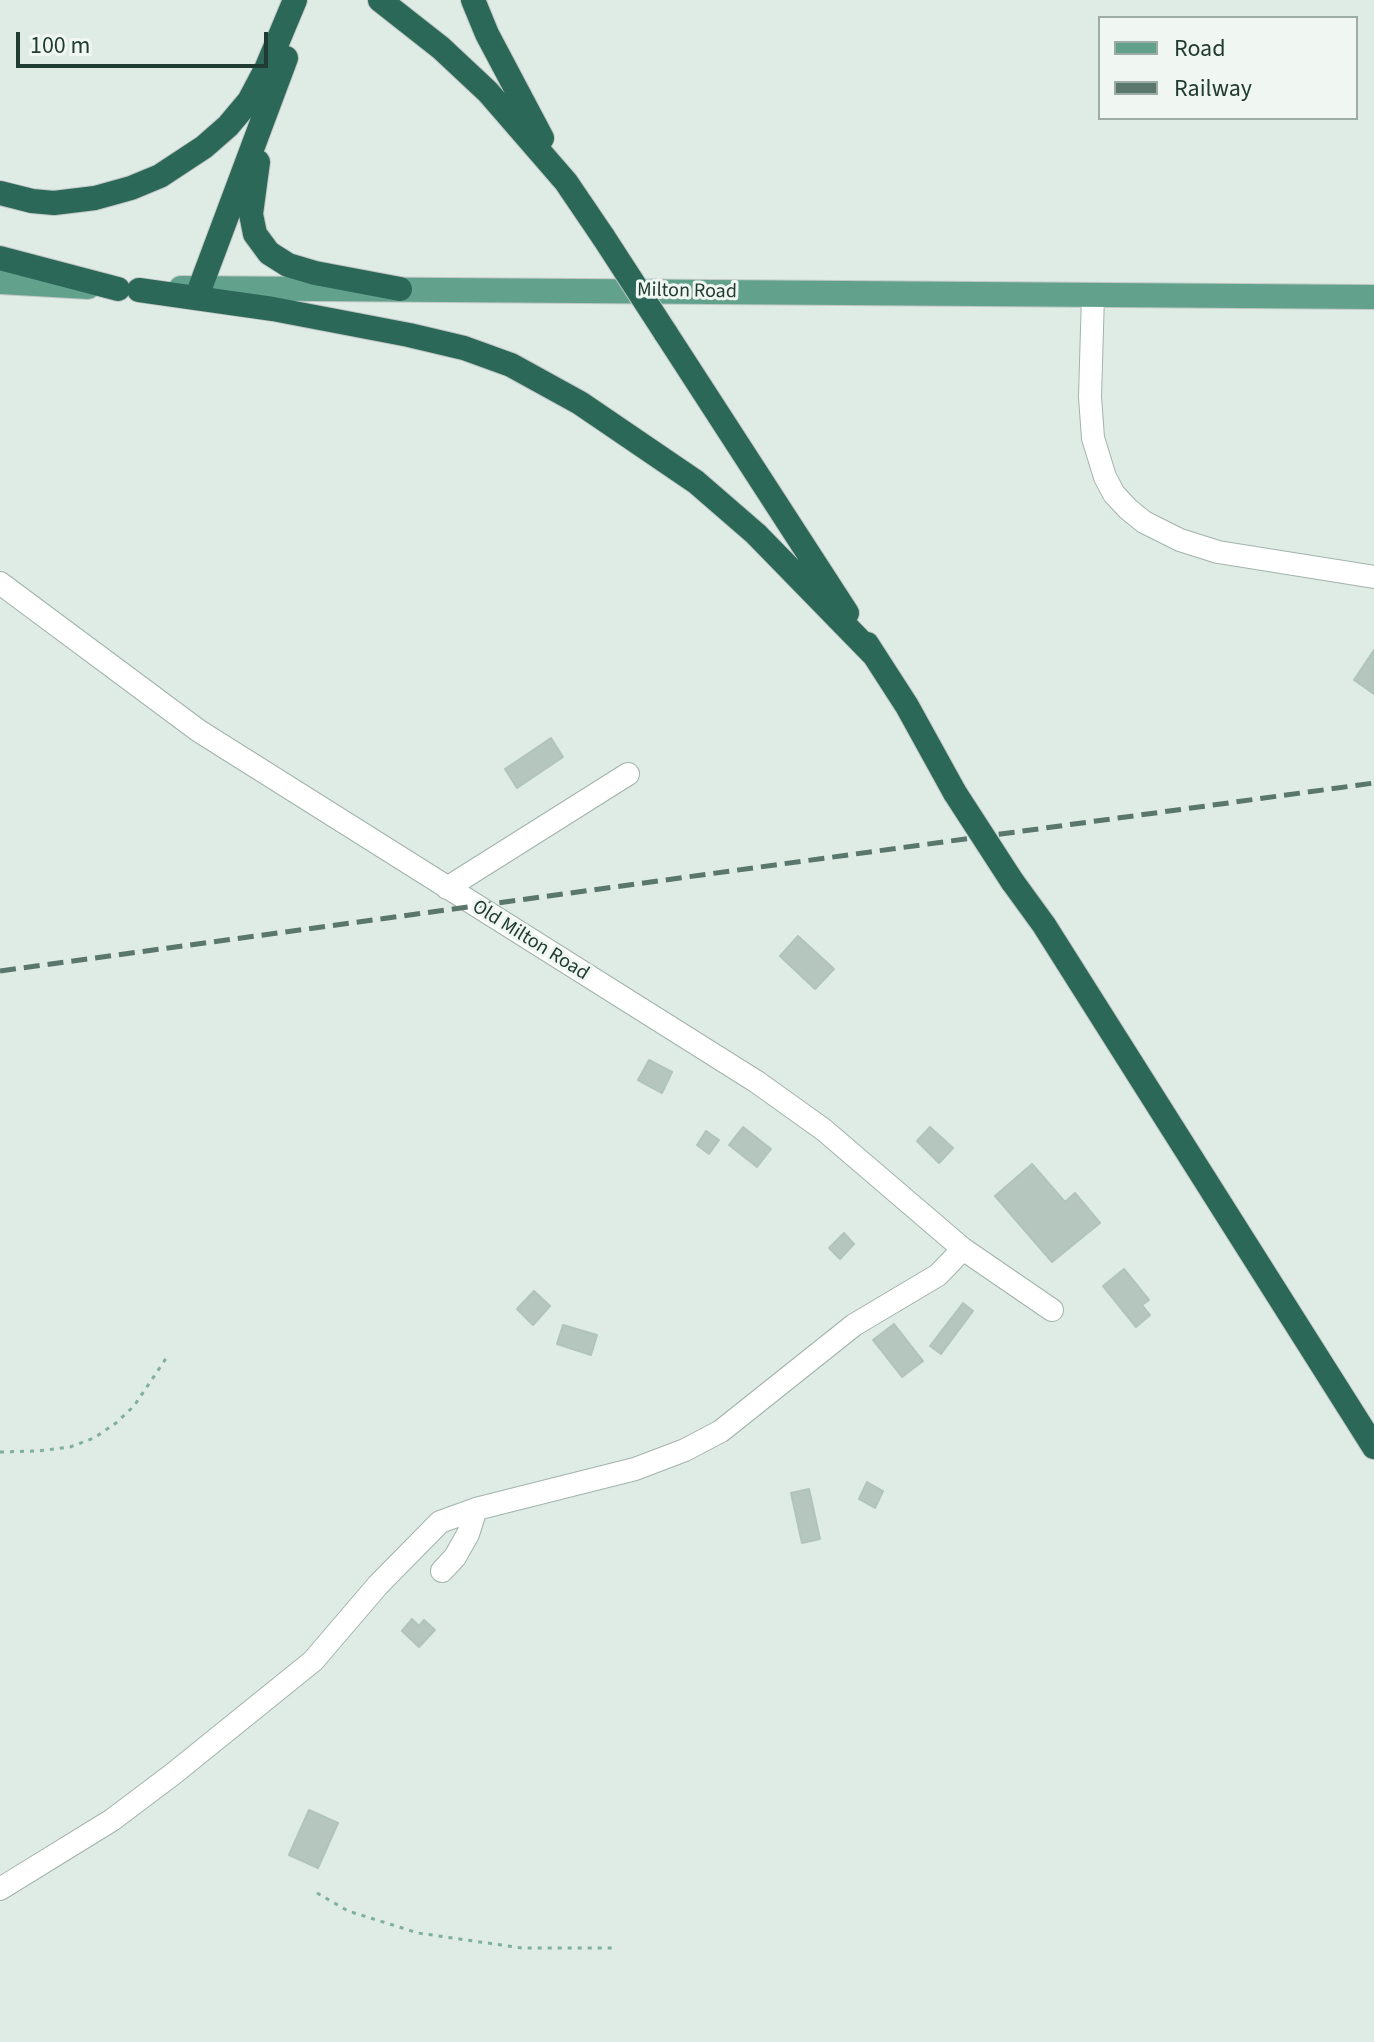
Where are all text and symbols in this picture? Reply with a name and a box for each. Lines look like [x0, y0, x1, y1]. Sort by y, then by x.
scale bar [20, 16, 272, 66]
legend [1098, 16, 1358, 120]
text: 100 m [30, 28, 90, 63]
text: Road [1174, 31, 1226, 66]
text: Railway [1174, 71, 1252, 106]
street label: Milton Road [637, 279, 737, 305]
street label: Old Milton Road [467, 896, 593, 986]

